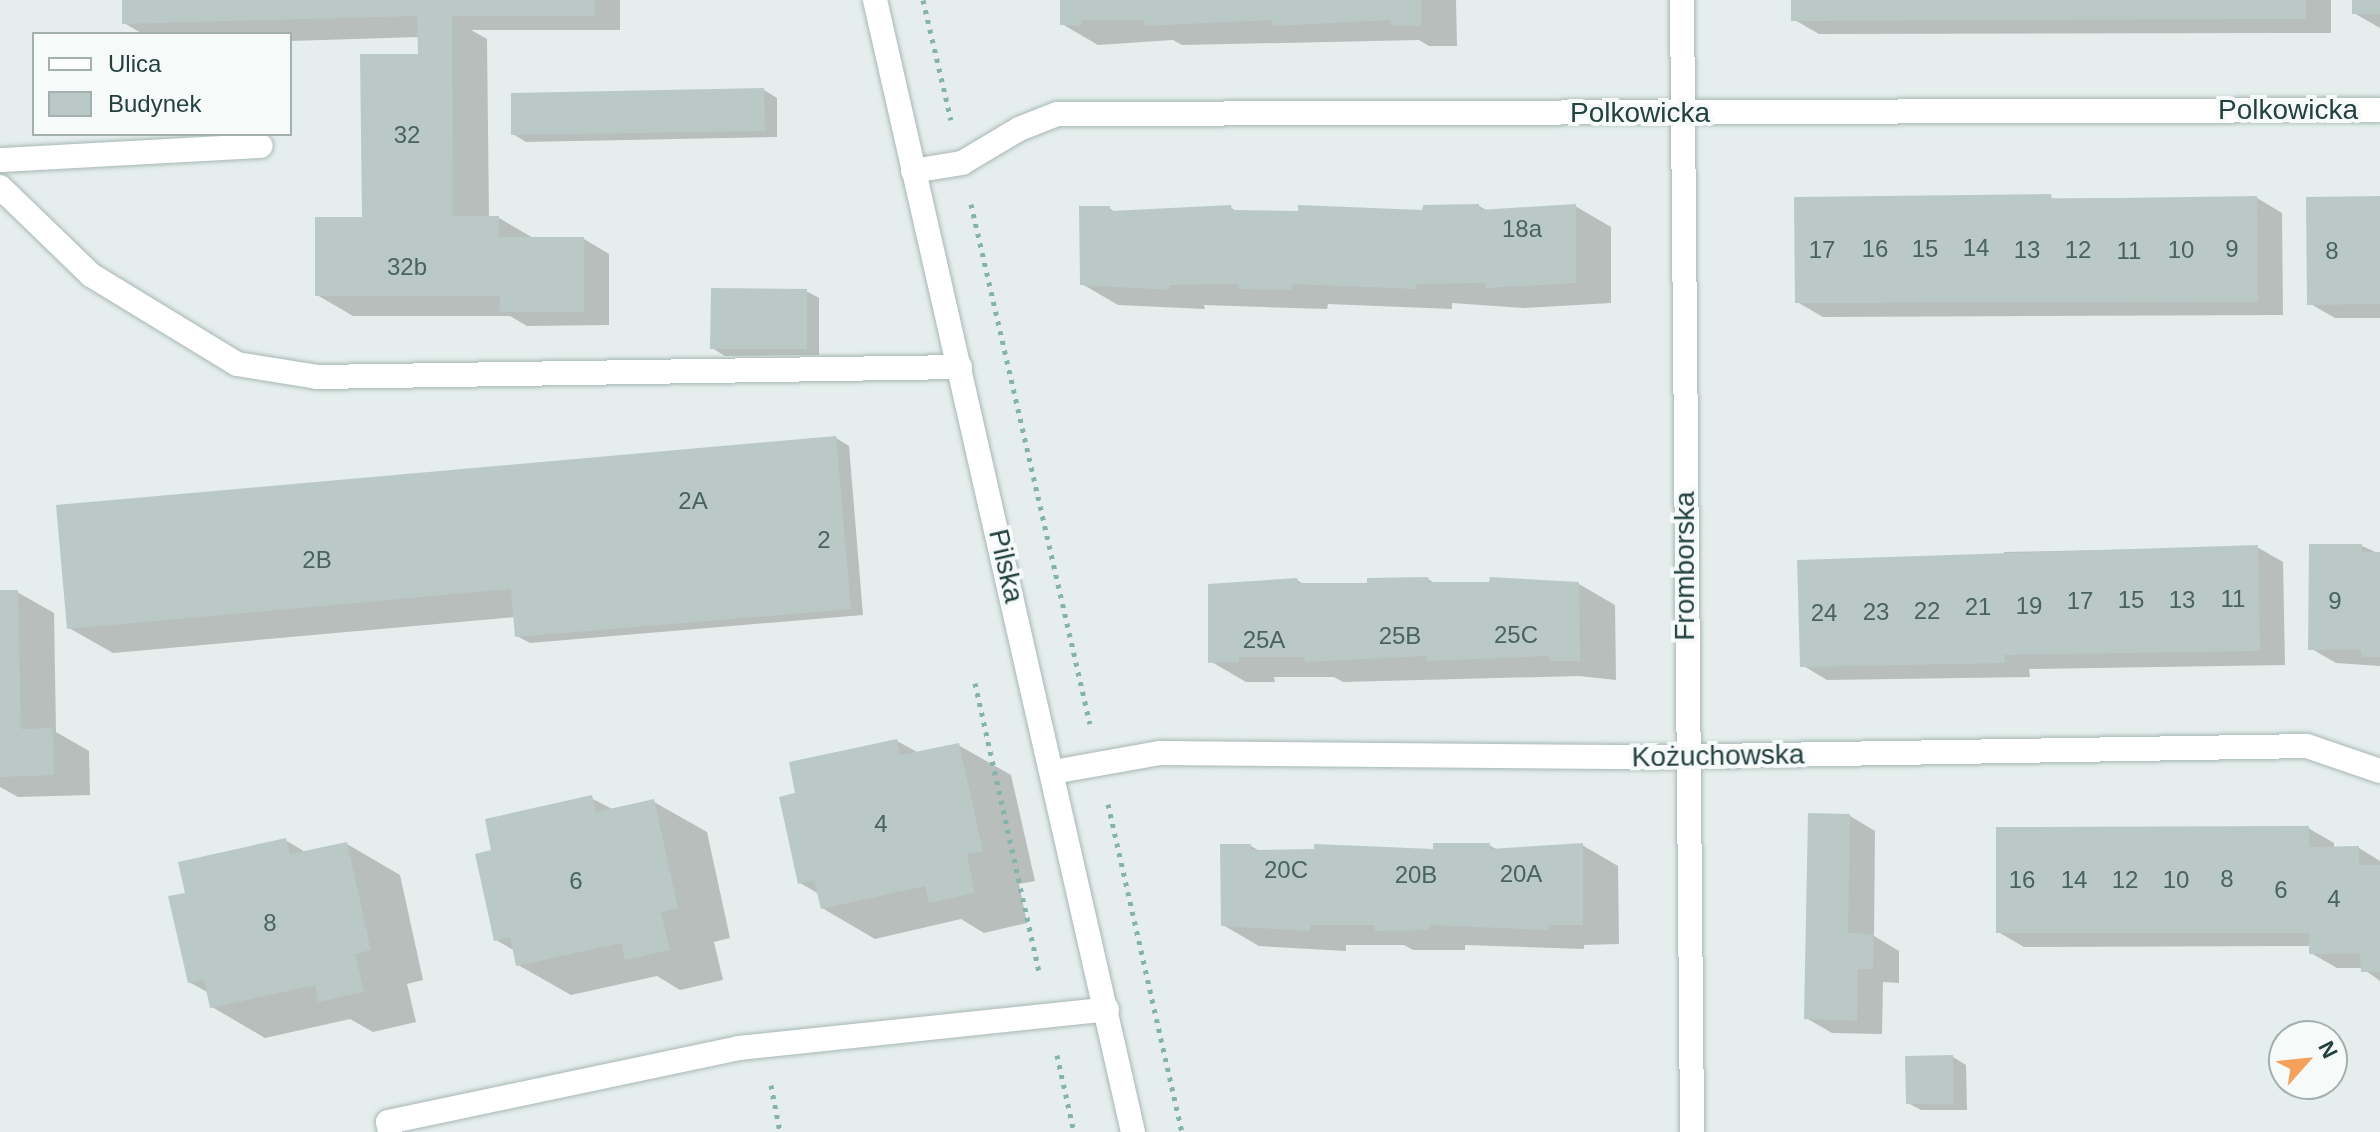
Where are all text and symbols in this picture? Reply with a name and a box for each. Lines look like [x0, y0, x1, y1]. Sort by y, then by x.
legend [32, 32, 292, 136]
text: Ulica [108, 50, 161, 77]
text: Budynek [108, 90, 201, 117]
street label: Polkowicka [2218, 93, 2358, 127]
street label: Polkowicka [1570, 96, 1710, 130]
house number: 32 [394, 121, 420, 149]
house number: 18a [1502, 215, 1542, 243]
house number: 14 [1963, 234, 1989, 262]
house number: 16 [1862, 235, 1888, 263]
house number: 15 [1912, 235, 1938, 263]
house number: 9 [2225, 235, 2239, 263]
house number: 17 [1809, 236, 1835, 264]
house number: 13 [2014, 236, 2040, 264]
house number: 12 [2065, 236, 2091, 264]
house number: 10 [2168, 236, 2194, 264]
house number: 11 [2117, 237, 2141, 265]
house number: 8 [2325, 237, 2339, 265]
house number: 32b [387, 253, 427, 281]
house number: 2A [678, 487, 708, 515]
street label: Fromborska [1668, 491, 1702, 641]
house number: 2 [817, 526, 831, 554]
street label: Pilska [981, 526, 1031, 606]
house number: 2B [302, 546, 332, 574]
house number: 11 [2221, 585, 2245, 613]
house number: 15 [2118, 586, 2144, 614]
house number: 13 [2169, 586, 2195, 614]
house number: 17 [2067, 587, 2093, 615]
house number: 9 [2328, 587, 2342, 615]
house number: 19 [2016, 592, 2042, 620]
house number: 21 [1965, 593, 1991, 621]
house number: 22 [1914, 597, 1940, 625]
house number: 23 [1863, 598, 1889, 626]
house number: 24 [1811, 599, 1837, 627]
house number: 25C [1494, 621, 1538, 649]
house number: 25B [1379, 622, 1421, 650]
house number: 25A [1243, 626, 1285, 654]
street label: Kożuchowska [1631, 738, 1805, 774]
house number: 4 [874, 810, 888, 838]
house number: 20C [1264, 856, 1308, 884]
house number: 20A [1500, 860, 1542, 888]
house number: 20B [1395, 861, 1437, 889]
house number: 8 [2220, 865, 2234, 893]
house number: 16 [2009, 866, 2035, 894]
house number: 14 [2061, 866, 2087, 894]
house number: 12 [2112, 866, 2138, 894]
house number: 10 [2163, 866, 2189, 894]
house number: 6 [569, 867, 583, 895]
house number: 6 [2274, 876, 2288, 904]
house number: 4 [2327, 885, 2341, 913]
house number: 8 [263, 909, 277, 937]
north arrow [2268, 1020, 2348, 1100]
text: N [2313, 1037, 2343, 1063]

